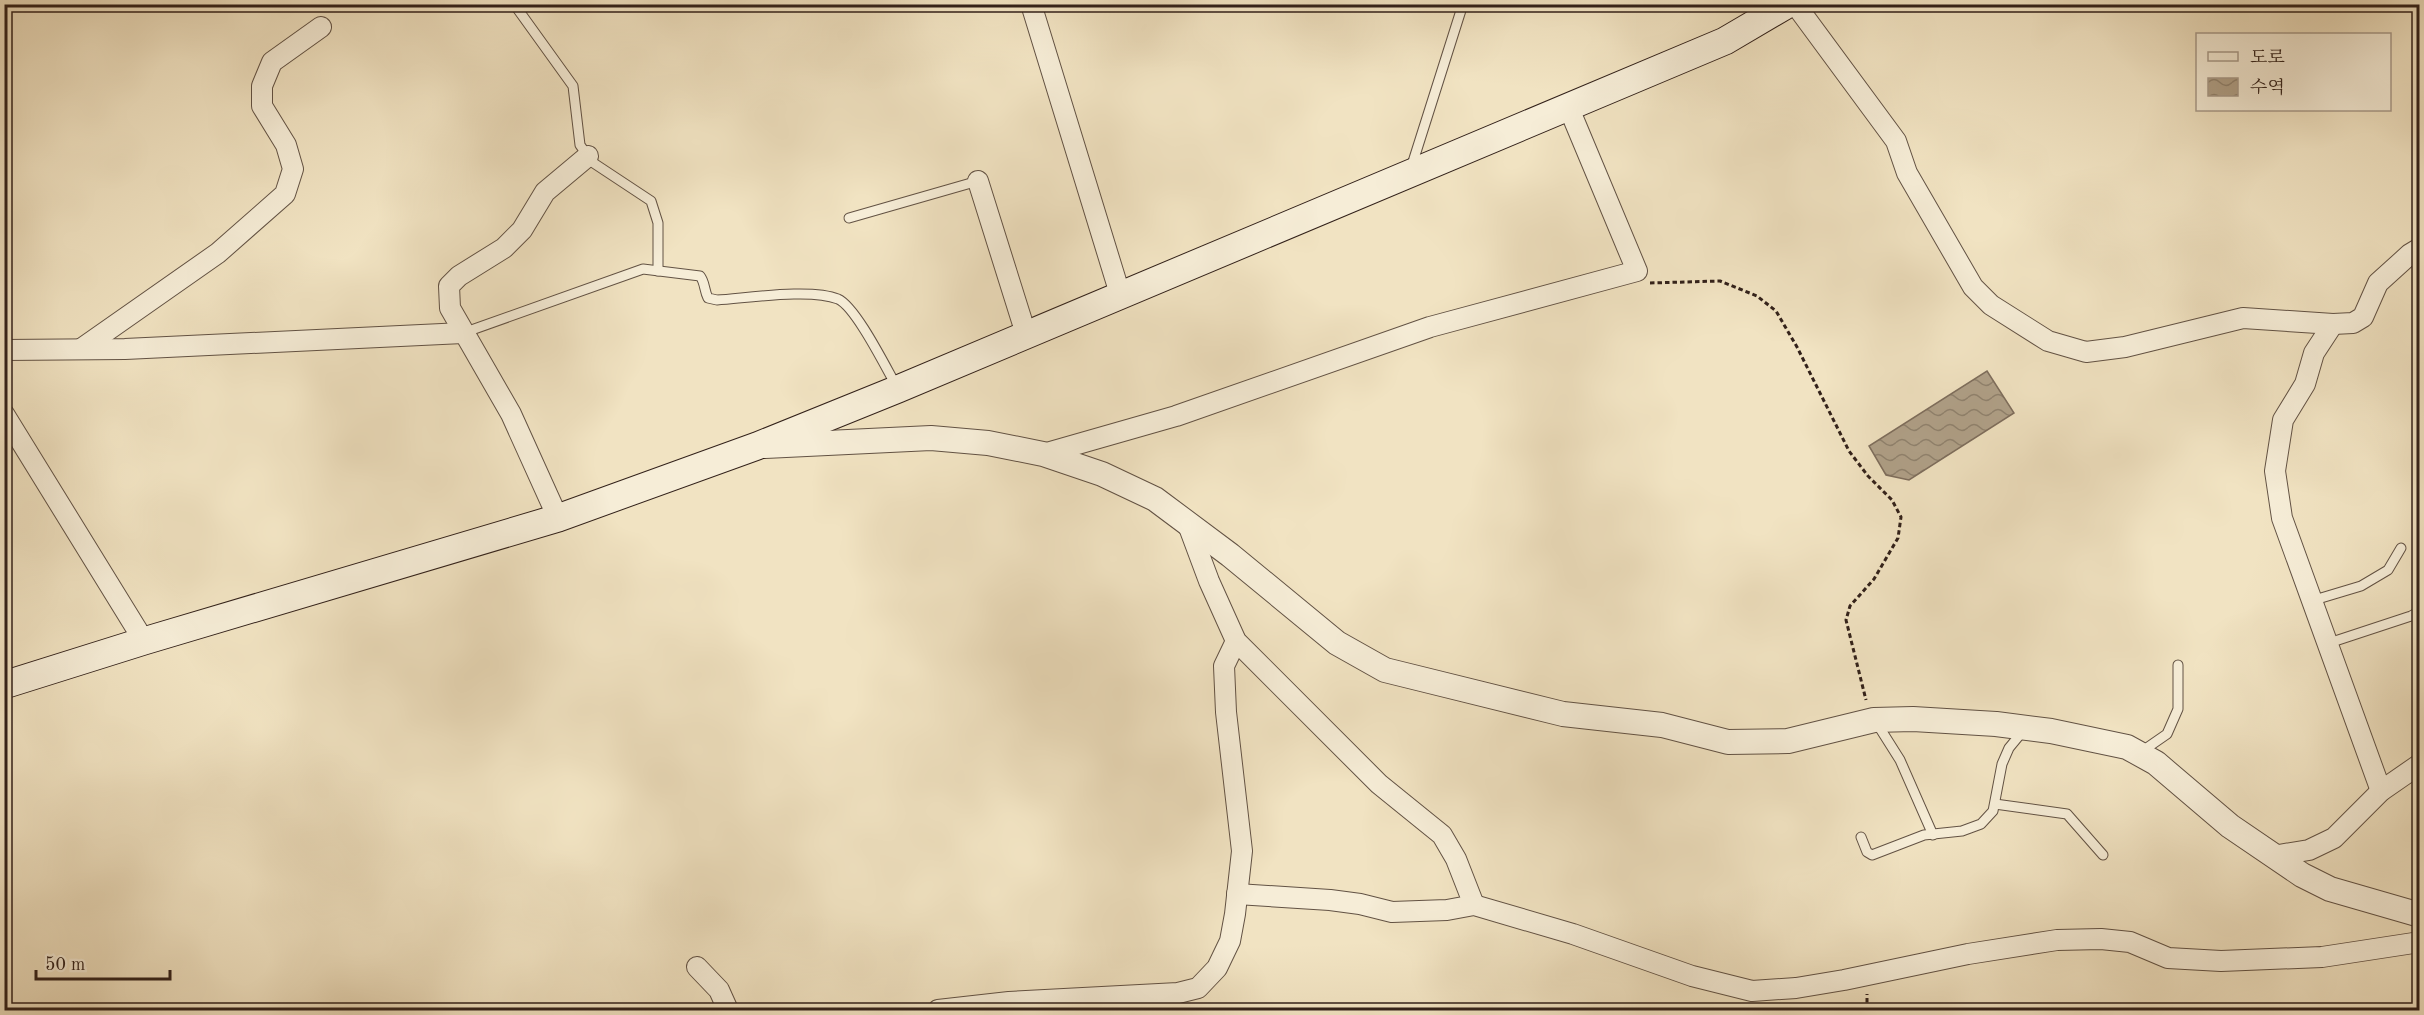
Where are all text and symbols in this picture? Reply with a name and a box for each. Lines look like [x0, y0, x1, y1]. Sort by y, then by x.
legend [2196, 33, 2391, 111]
text: 도로 [2250, 49, 2285, 67]
text: 수역 [2250, 78, 2285, 97]
scale bar [36, 943, 170, 981]
text: 50 m [45, 956, 85, 974]

